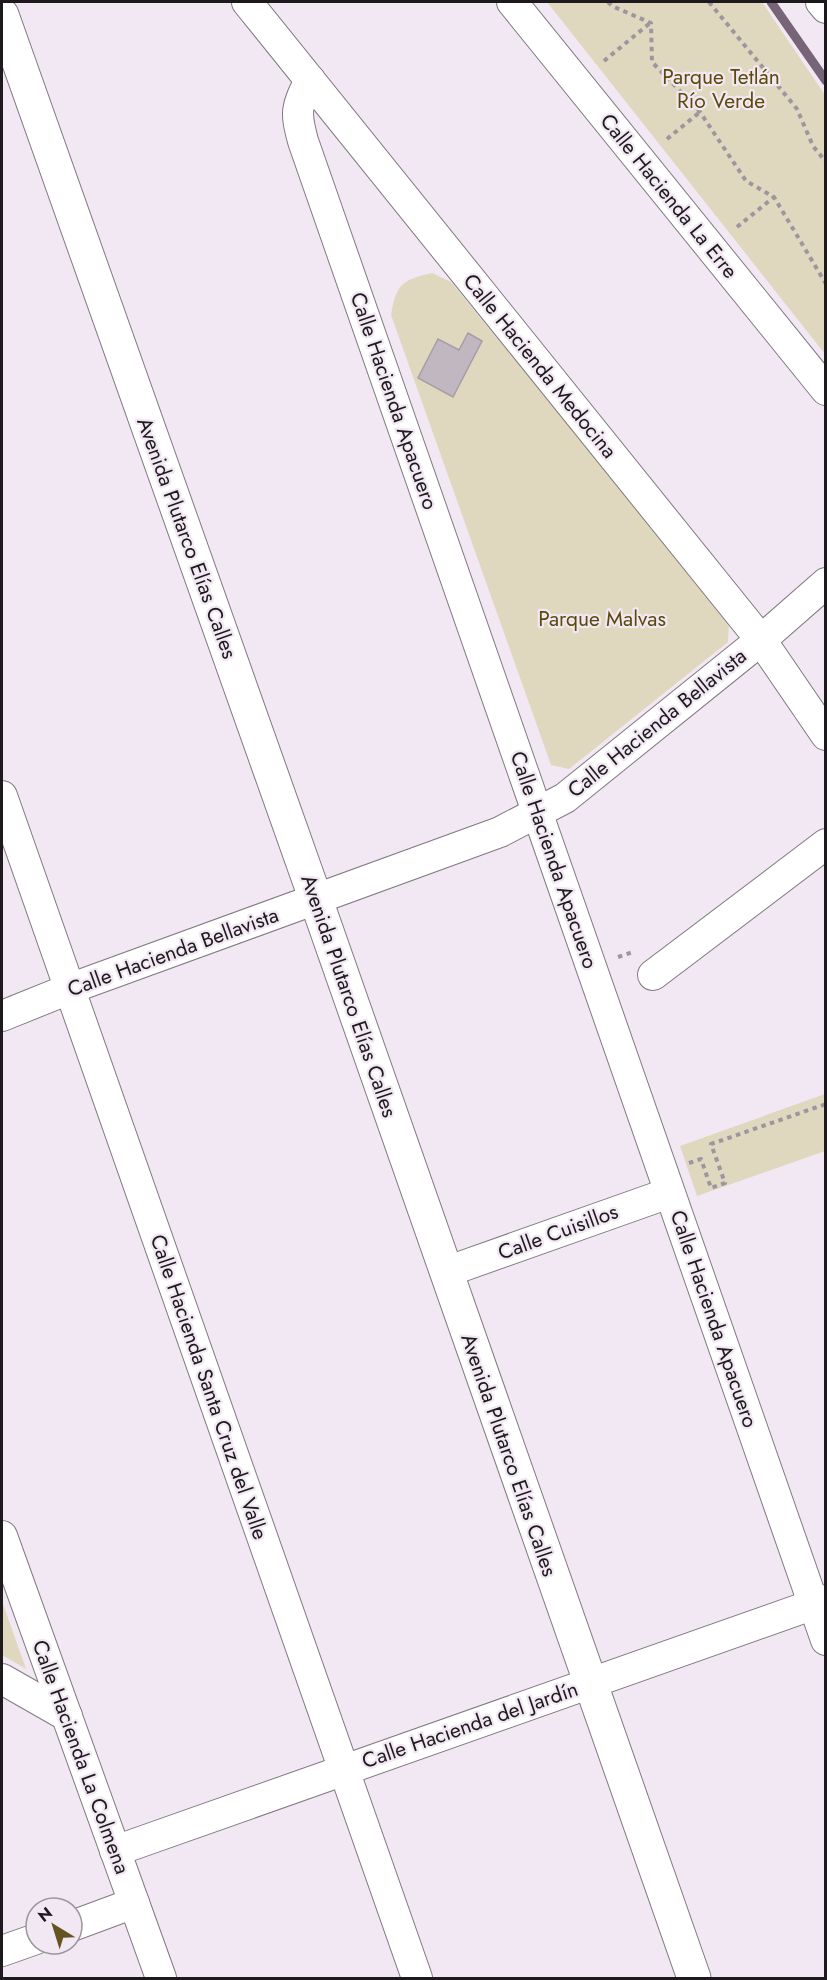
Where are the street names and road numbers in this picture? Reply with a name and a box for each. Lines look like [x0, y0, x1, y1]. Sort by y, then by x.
street label: Calle Hacienda La Erre [593, 107, 745, 285]
street label: Calle Hacienda Medocina [456, 267, 624, 465]
street label: Calle Hacienda Apacuero [343, 288, 445, 514]
street label: Avenida Plutarco Elías Calles [129, 413, 245, 663]
street label: Calle Hacienda Bellavista [561, 641, 753, 805]
street label: Calle Hacienda Apacuero [503, 747, 605, 973]
street label: Avenida Plutarco Elías Calles [293, 871, 405, 1121]
street label: Calle Hacienda Bellavista [63, 900, 283, 1004]
street label: Calle Cuisillos [494, 1196, 622, 1268]
street label: Calle Hacienda Apacuero [663, 1206, 765, 1432]
street label: Calle Hacienda Santa Cruz del Valle [143, 1230, 275, 1544]
street label: Avenida Plutarco Elías Calles [453, 1330, 565, 1580]
street label: Calle Hacienda La Colmena [25, 1636, 137, 1878]
street label: Calle Hacienda del Jardín [358, 1674, 582, 1776]

